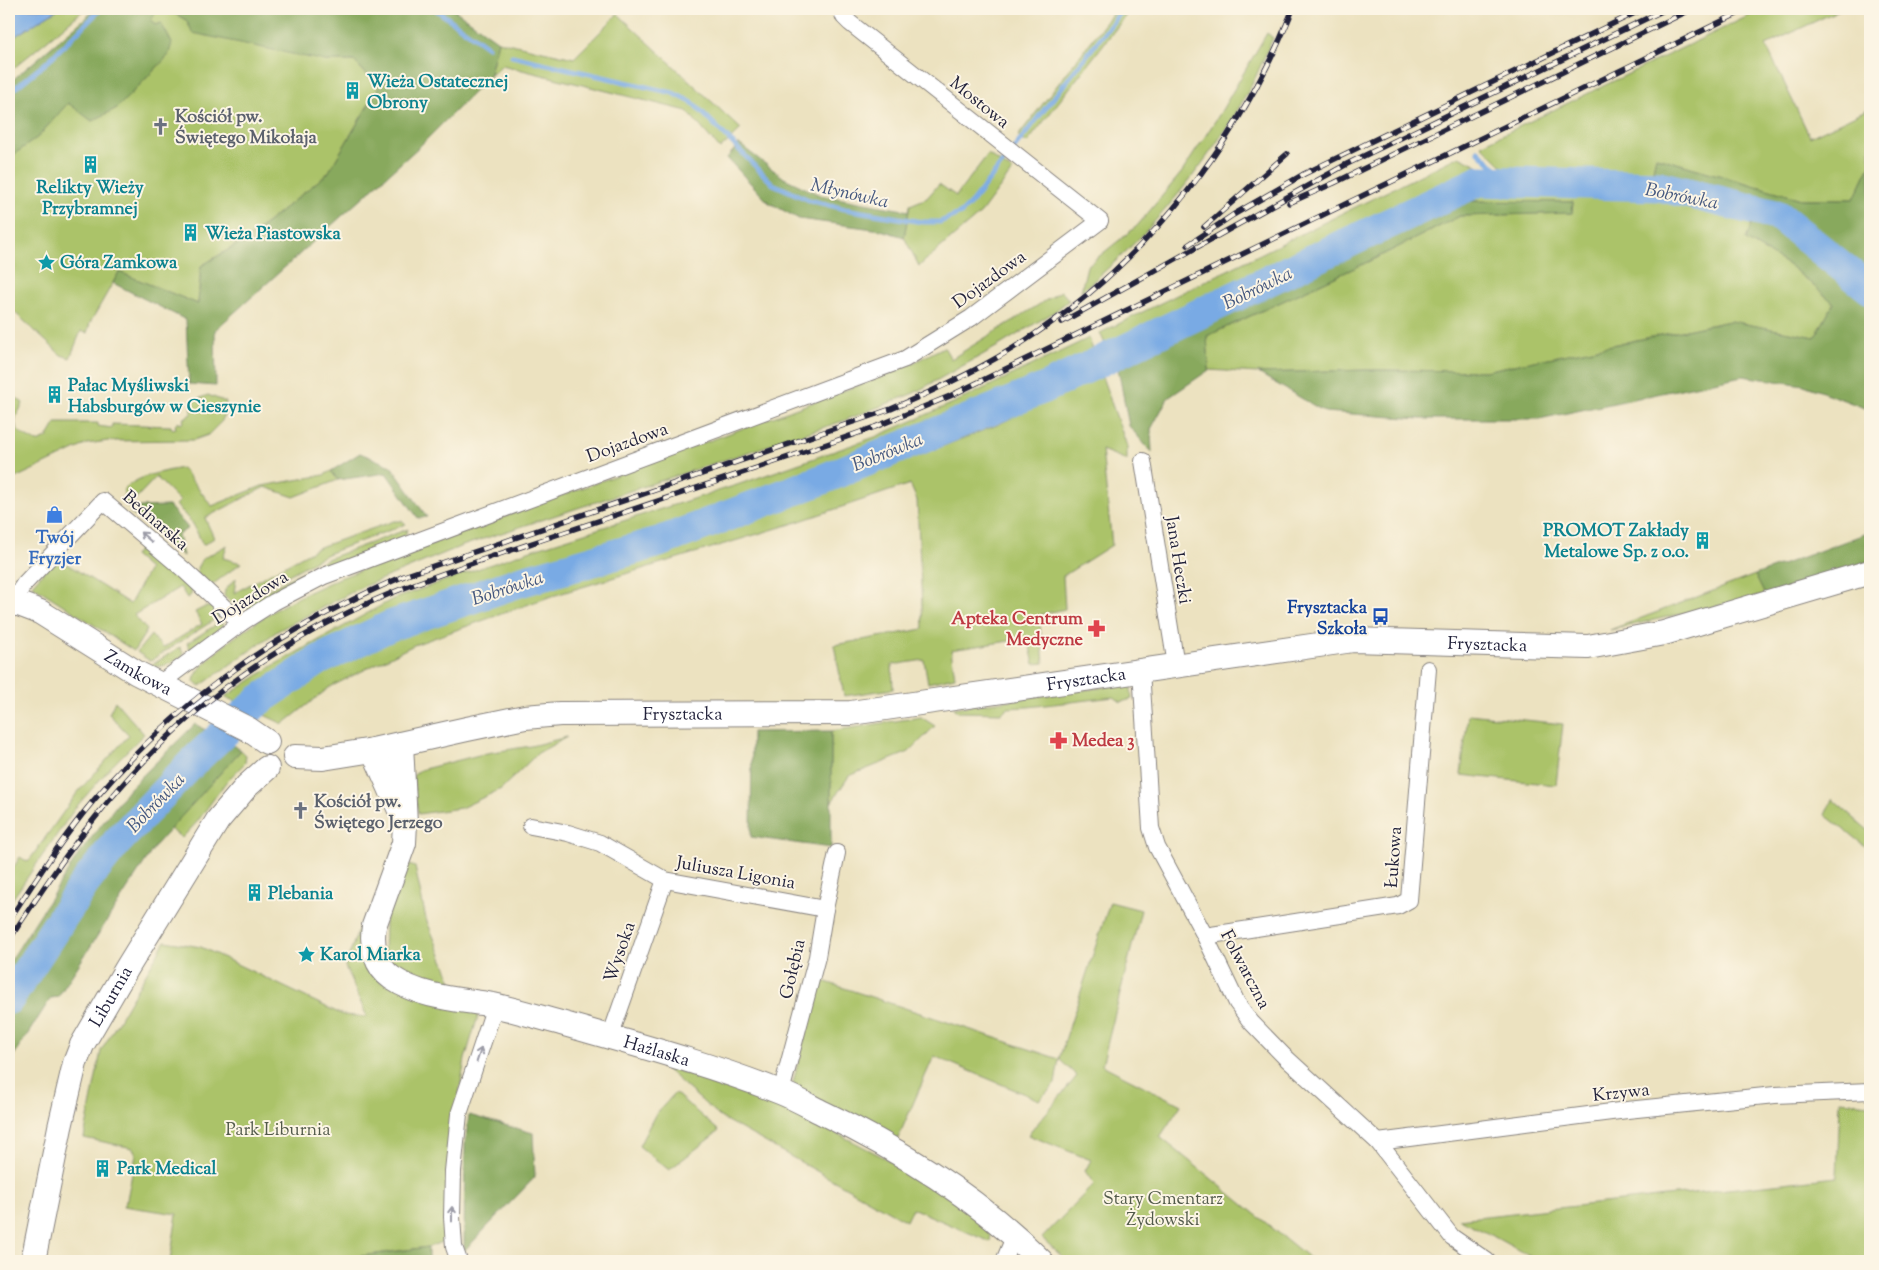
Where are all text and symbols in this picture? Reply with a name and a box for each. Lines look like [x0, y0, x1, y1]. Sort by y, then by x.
place label: Wieża Ostatecznej Obrony [367, 70, 508, 117]
street label: Mostowa [943, 71, 1014, 136]
building icon: Wieża Ostatecznej Obrony [343, 81, 363, 101]
place label: Kościół pw. Świętego Mikołaja [175, 105, 318, 152]
church icon: Kościół pw. Świętego Mikołaja [151, 116, 171, 136]
building icon: Relikty Wieży Przybramnej [80, 154, 100, 174]
water label: Młynówka [808, 172, 891, 217]
place label: Relikty Wieży Przybramnej [36, 176, 144, 223]
water label: Bobrówka [1643, 177, 1721, 218]
place label: Wieża Piastowska [205, 222, 341, 248]
building icon: Wieża Piastowska [181, 223, 201, 243]
street label: Dojazdowa [948, 245, 1032, 316]
place label: Góra Zamkowa [60, 251, 178, 277]
place icon: Góra Zamkowa [36, 252, 56, 272]
water label: Bobrówka [1219, 261, 1297, 318]
place label: Pałac Myśliwski Habsburgów w Cieszynie [68, 374, 262, 421]
building icon: Pałac Myśliwski Habsburgów w Cieszynie [44, 385, 64, 405]
street label: Dojazdowa [583, 417, 672, 471]
water label: Bobrówka [849, 427, 927, 480]
street label: Bednarska [116, 485, 194, 558]
shop icon: Twój Fryzjer [45, 504, 65, 524]
street label: Jana Heczki [1157, 513, 1197, 606]
place label: PROMOT Zakłady Metalowe Sp. z o.o. [1543, 519, 1689, 566]
place label: Twój Fryzjer [29, 526, 81, 573]
building icon: PROMOT Zakłady Metalowe Sp. z o.o. [1693, 530, 1713, 550]
one-way arrow [139, 532, 152, 543]
street label: Dojazdowa [208, 565, 294, 632]
water label: Bobrówka [468, 565, 547, 614]
place label: Frysztacka Szkoła [1287, 596, 1368, 643]
place label: Apteka Centrum Medyczne [951, 607, 1084, 654]
bus stop icon: Frysztacka Szkoła [1371, 607, 1391, 627]
pharmacy icon: Apteka Centrum Medyczne [1087, 618, 1107, 638]
street label: Frysztacka [1447, 632, 1527, 660]
street label: Zamkowa [99, 645, 176, 703]
street label: Frysztacka [1045, 662, 1128, 699]
street label: Frysztacka [643, 702, 723, 729]
place label: Medea 3 [1072, 729, 1134, 755]
pharmacy icon: Medea 3 [1048, 730, 1068, 750]
water label: Bobrówka [121, 768, 192, 840]
place label: Kościół pw. Świętego Jerzego [314, 790, 443, 837]
church icon: Kościół pw. Świętego Jerzego [290, 801, 310, 821]
street label: Łukowa [1380, 825, 1410, 889]
street label: Juliusza Ligonia [673, 851, 797, 897]
place label: Plebania [268, 882, 334, 908]
building icon: Plebania [244, 883, 264, 903]
street label: Wysoka [598, 919, 643, 987]
street label: Folwarczna [1212, 926, 1276, 1014]
street label: Gołębia [774, 937, 813, 1002]
place label: Karol Miarka [320, 943, 422, 969]
place icon: Karol Miarka [296, 944, 316, 964]
street label: Liburnia [84, 962, 140, 1033]
street label: Hażlaska [620, 1030, 693, 1075]
one-way arrow [474, 1047, 484, 1063]
street label: Krzywa [1592, 1078, 1651, 1110]
park label: Park Liburnia [225, 1118, 331, 1144]
place label: Park Medical [117, 1157, 218, 1183]
building icon: Park Medical [93, 1158, 113, 1178]
park label: Stary Cmentarz Żydowski [1103, 1187, 1223, 1234]
one-way arrow [447, 1206, 457, 1222]

